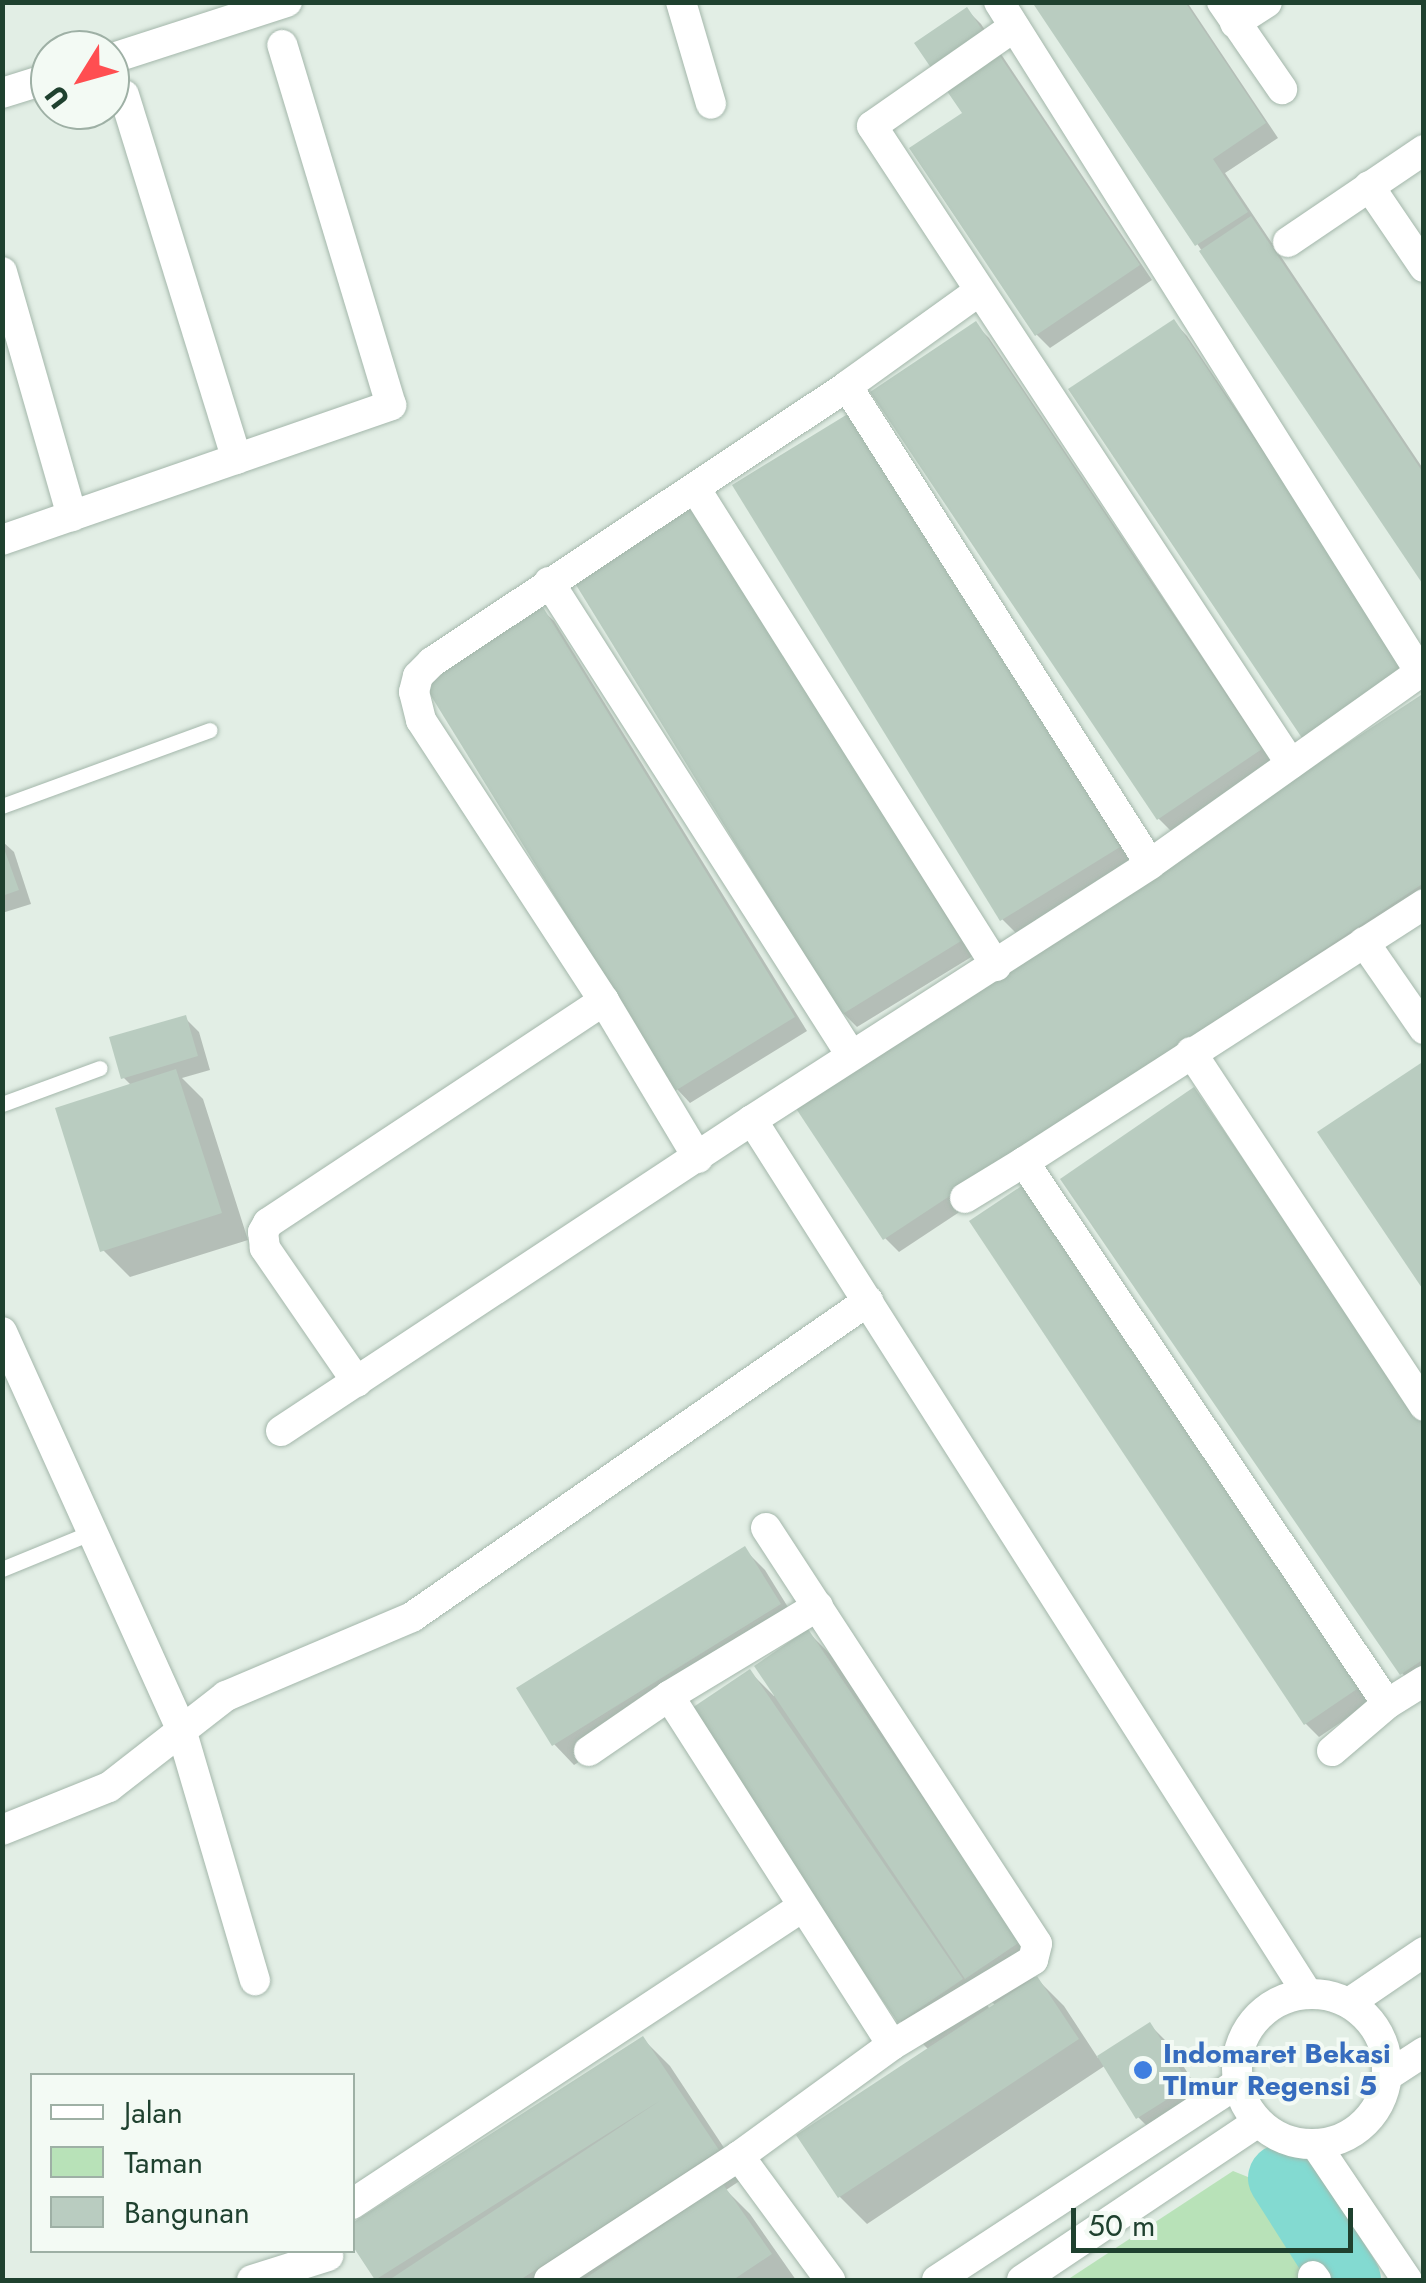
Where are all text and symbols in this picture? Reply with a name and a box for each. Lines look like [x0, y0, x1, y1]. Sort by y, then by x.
north arrow [30, 30, 130, 130]
text: U [35, 77, 80, 117]
place label: Indomaret Bekasi TImur Regensi 5 [1163, 2037, 1391, 2103]
marker: Indomaret Bekasi TImur Regensi 5 [1132, 2059, 1154, 2081]
legend [30, 2073, 355, 2253]
text: Jalan [124, 2091, 183, 2134]
text: Taman [124, 2141, 203, 2184]
scale bar [1076, 2188, 1358, 2250]
text: Bangunan [124, 2191, 250, 2234]
text: 50 m [1088, 2204, 1155, 2247]

